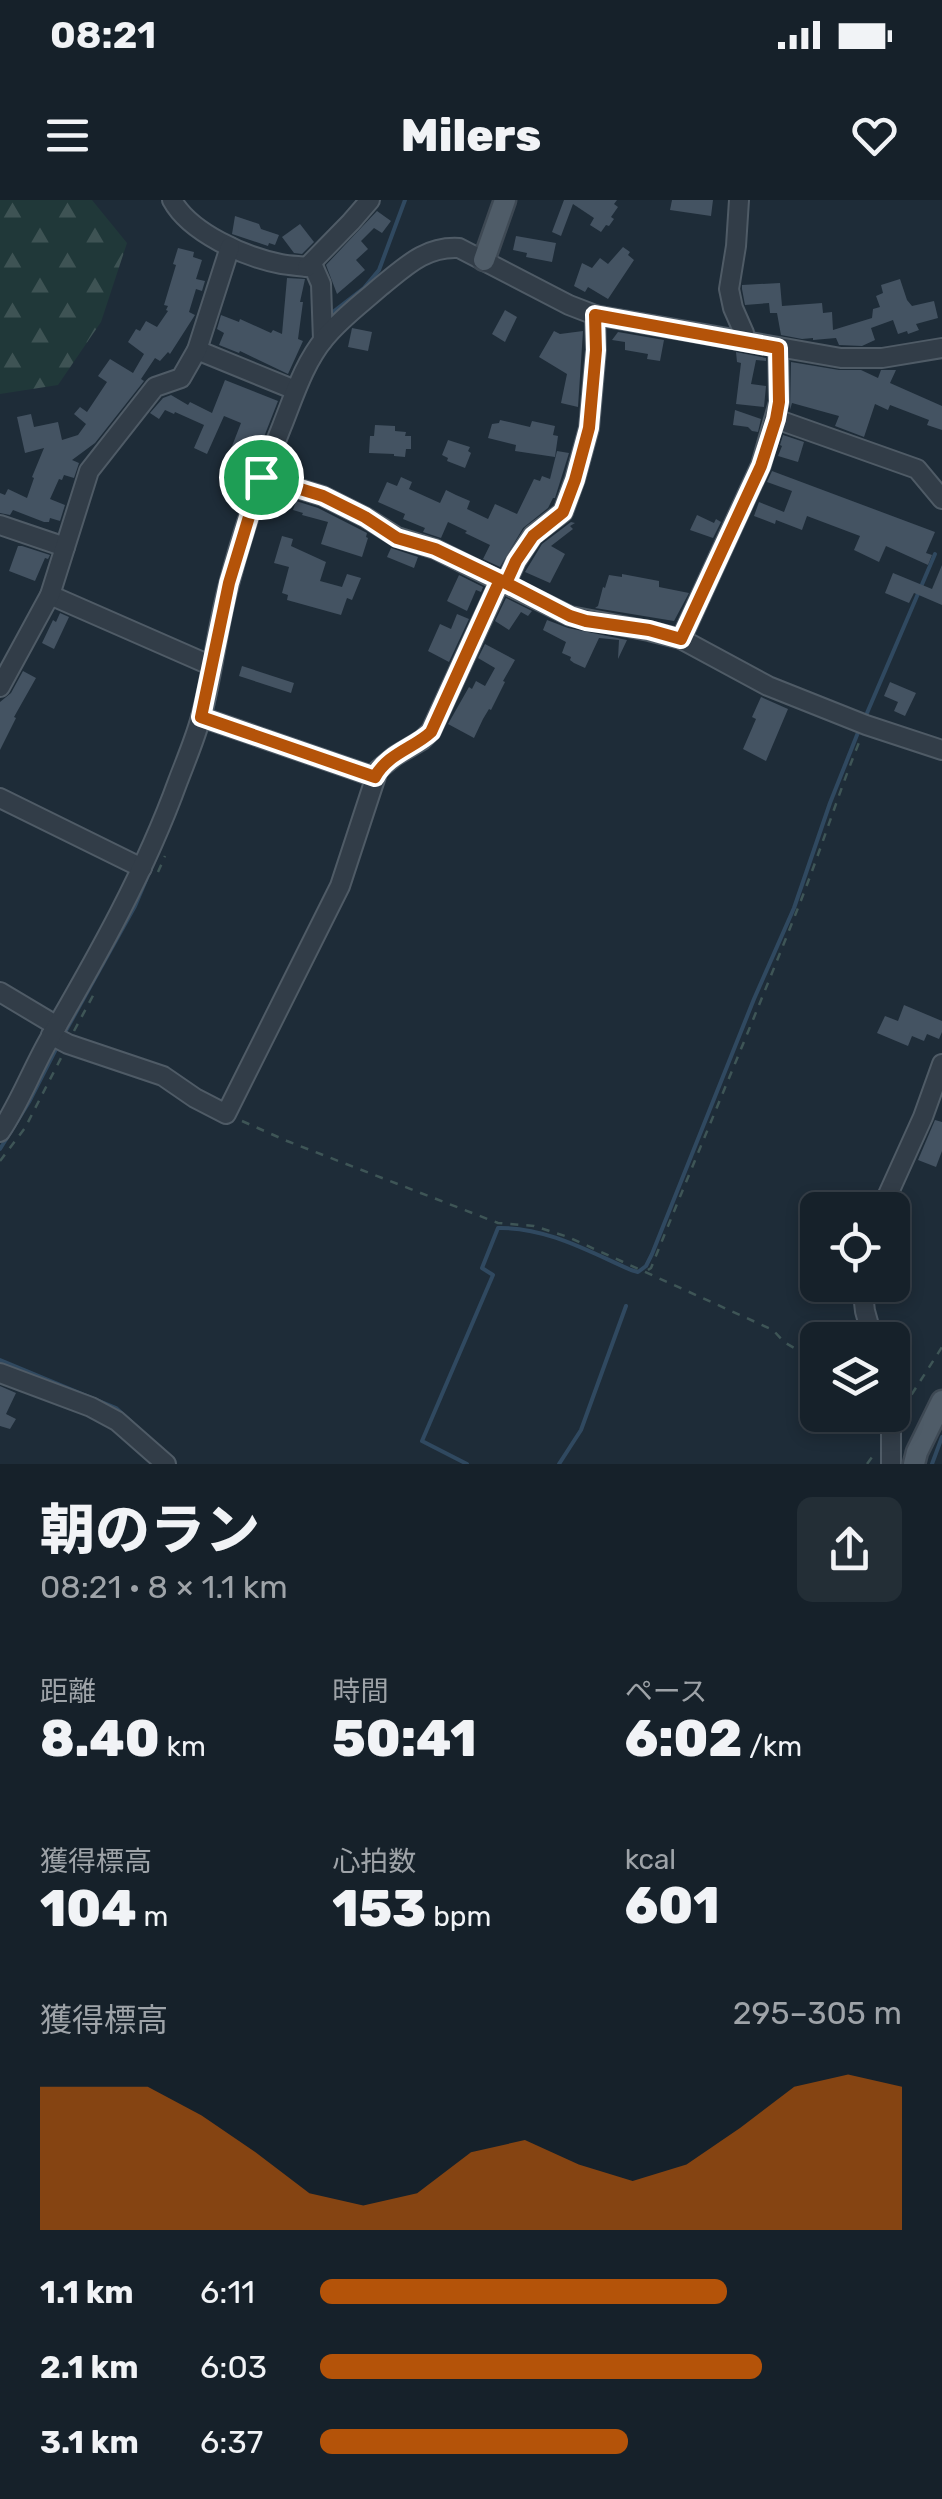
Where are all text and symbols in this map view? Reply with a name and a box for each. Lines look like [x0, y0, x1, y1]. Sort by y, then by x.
text: 08:21 [50, 12, 156, 58]
icon: menu [40, 108, 95, 163]
icon: heart [847, 108, 902, 163]
text: Milers [401, 109, 541, 162]
pin [219, 435, 304, 520]
icon: arrive [234, 450, 289, 505]
map controls [800, 1192, 910, 1432]
button: locate [800, 1192, 910, 1302]
button: layers [800, 1322, 910, 1432]
button: share [797, 1497, 902, 1602]
text: 朝のラン [40, 1498, 260, 1563]
text: 08:21 · 8 × 1.1 km [40, 1568, 288, 1606]
text: 距離 [40, 1675, 96, 1708]
text: 時間 [332, 1675, 388, 1708]
text: ペース [625, 1675, 707, 1708]
text: 8.40 [40, 1709, 160, 1769]
text: 50:41 [332, 1709, 476, 1769]
text: 6:02 [625, 1709, 742, 1769]
text: km [160, 1730, 206, 1763]
text: /km [742, 1730, 802, 1763]
text: kcal [625, 1843, 676, 1876]
text: 獲得標高 [40, 1845, 152, 1878]
text: 心拍数 [332, 1845, 416, 1878]
text: 601 [625, 1876, 720, 1936]
text: 104 [40, 1879, 137, 1939]
text: 153 [332, 1879, 426, 1939]
text: m [137, 1900, 169, 1933]
text: bpm [426, 1900, 491, 1933]
text: 295–305 m [733, 1994, 902, 2032]
text: 獲得標高 [40, 2001, 168, 2039]
text: 1.1 km [40, 2273, 134, 2311]
text: 6:11 [200, 2273, 255, 2311]
text: 2.1 km [40, 2348, 139, 2386]
text: 6:03 [200, 2348, 267, 2386]
text: 3.1 km [40, 2423, 139, 2461]
text: 6:37 [200, 2423, 263, 2461]

